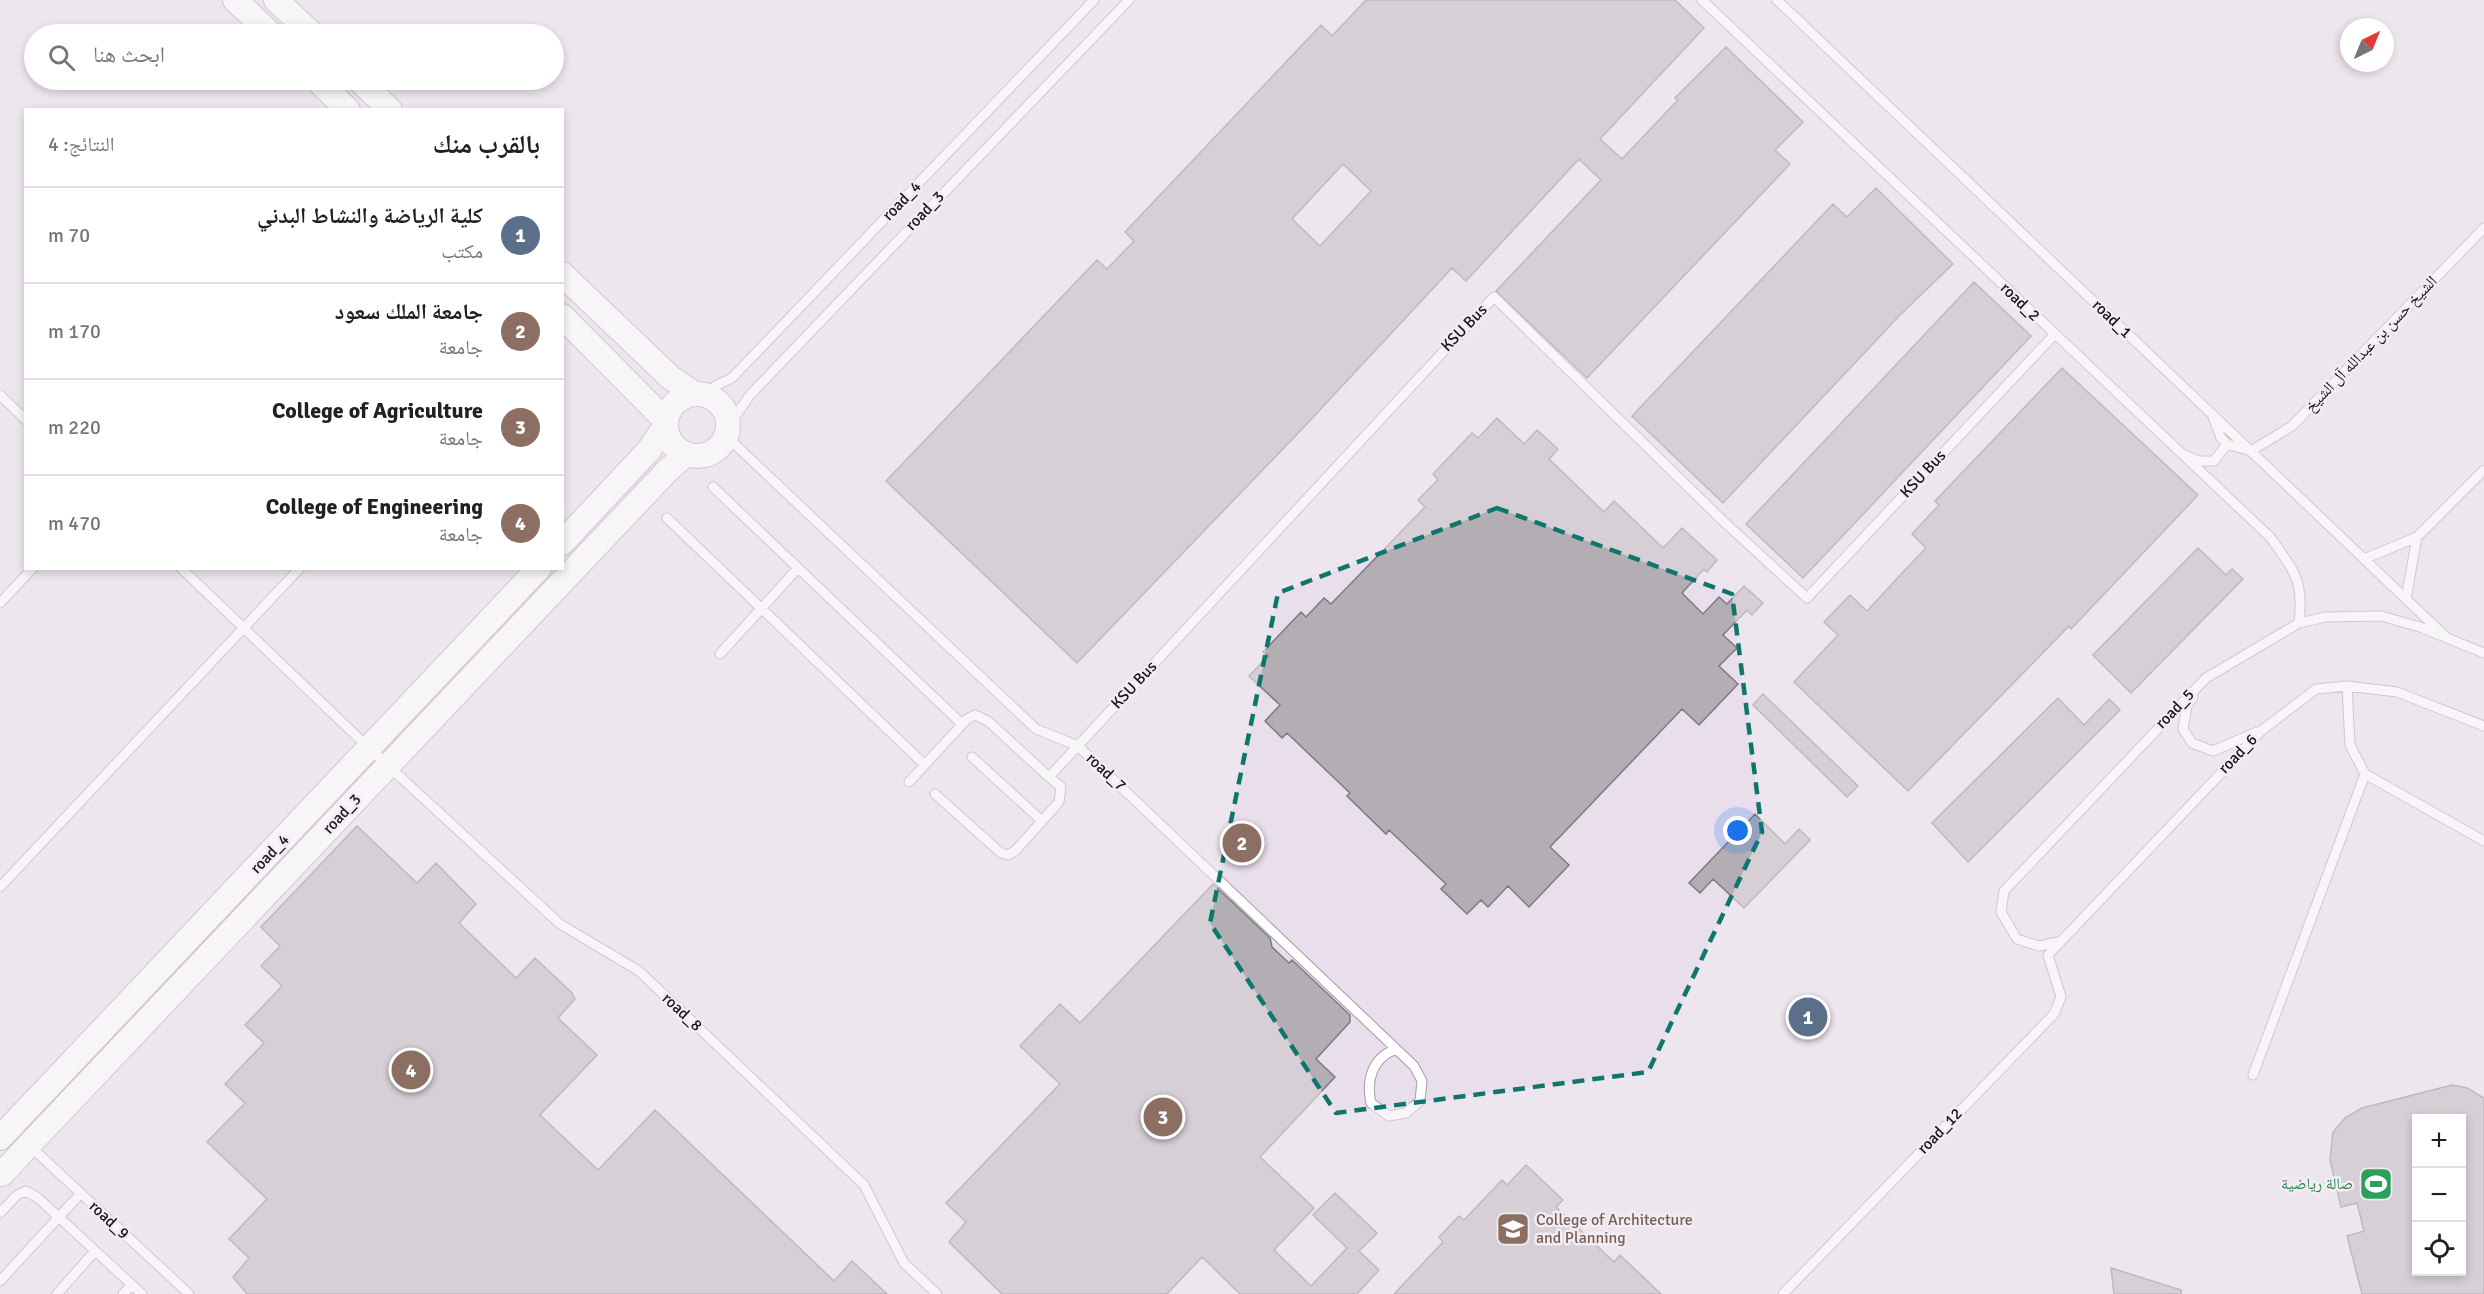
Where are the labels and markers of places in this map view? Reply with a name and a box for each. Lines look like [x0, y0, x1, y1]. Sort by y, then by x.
pin: 2 [1222, 820, 1262, 866]
pin: 1 [1788, 994, 1828, 1040]
pin: 4 [392, 1048, 430, 1092]
pin: 3 [1144, 1094, 1182, 1140]
sports icon: صالة رياضية [2358, 1166, 2394, 1202]
place label: صالة رياضية [2281, 1174, 2353, 1194]
place label: College of Architecture and Planning [1536, 1210, 1693, 1248]
school or university icon: College of Architecture and Planning [1495, 1211, 1531, 1247]

